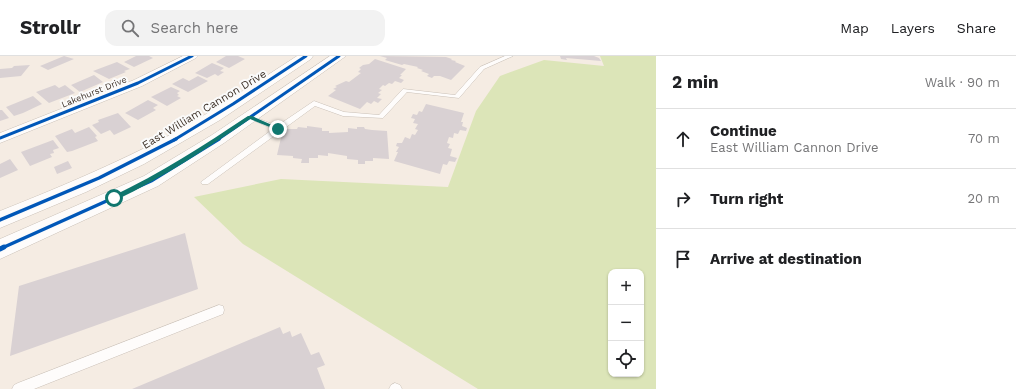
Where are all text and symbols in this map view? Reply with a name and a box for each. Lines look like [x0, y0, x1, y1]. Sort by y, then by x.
search box [105, 10, 385, 46]
text: Strollr [20, 16, 81, 39]
icon: search [119, 17, 141, 39]
text: Search here [151, 19, 239, 37]
text: Map [840, 20, 869, 36]
text: Layers [891, 20, 935, 36]
text: Share [957, 20, 996, 36]
street label: East William Cannon Drive [140, 67, 269, 152]
text: 2 min [672, 72, 718, 92]
street label: Lakehurst Drive [60, 74, 128, 110]
text: Walk · 90 m [925, 75, 1000, 90]
route end [269, 120, 287, 138]
text: Continue [710, 122, 777, 140]
icon: ahead [672, 128, 694, 150]
text: 70 m [968, 131, 1000, 146]
text: East William Cannon Drive [710, 140, 879, 155]
icon: right [672, 188, 694, 210]
route start [105, 189, 123, 207]
text: Turn right [710, 190, 783, 208]
text: 20 m [968, 191, 1000, 206]
icon: arrive [672, 248, 694, 270]
text: Arrive at destination [710, 250, 862, 268]
map controls [608, 269, 644, 377]
button: + [608, 269, 644, 305]
button: − [608, 305, 644, 341]
button: locate [608, 341, 644, 377]

